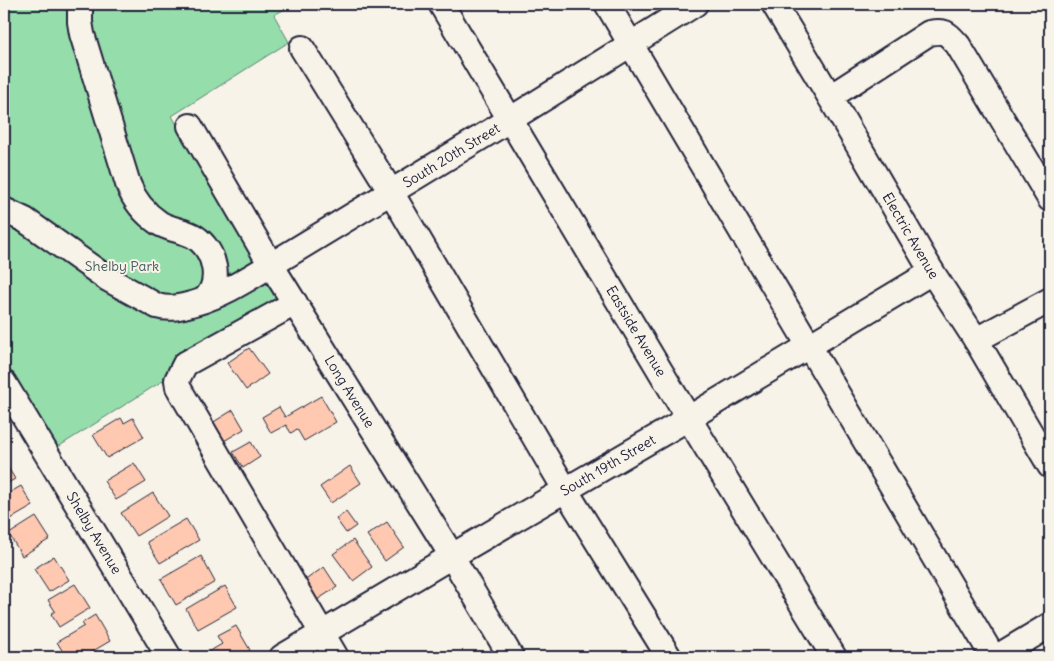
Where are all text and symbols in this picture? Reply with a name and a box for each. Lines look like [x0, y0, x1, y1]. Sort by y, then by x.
street label: South 20th Street [399, 119, 503, 192]
street label: Electric Avenue [879, 189, 943, 282]
park label: Shelby Park [85, 257, 159, 275]
street label: Eastside Avenue [602, 282, 670, 380]
street label: Long Avenue [321, 352, 379, 431]
street label: South 19th Street [557, 430, 659, 500]
street label: Shelby Avenue [63, 489, 126, 577]

